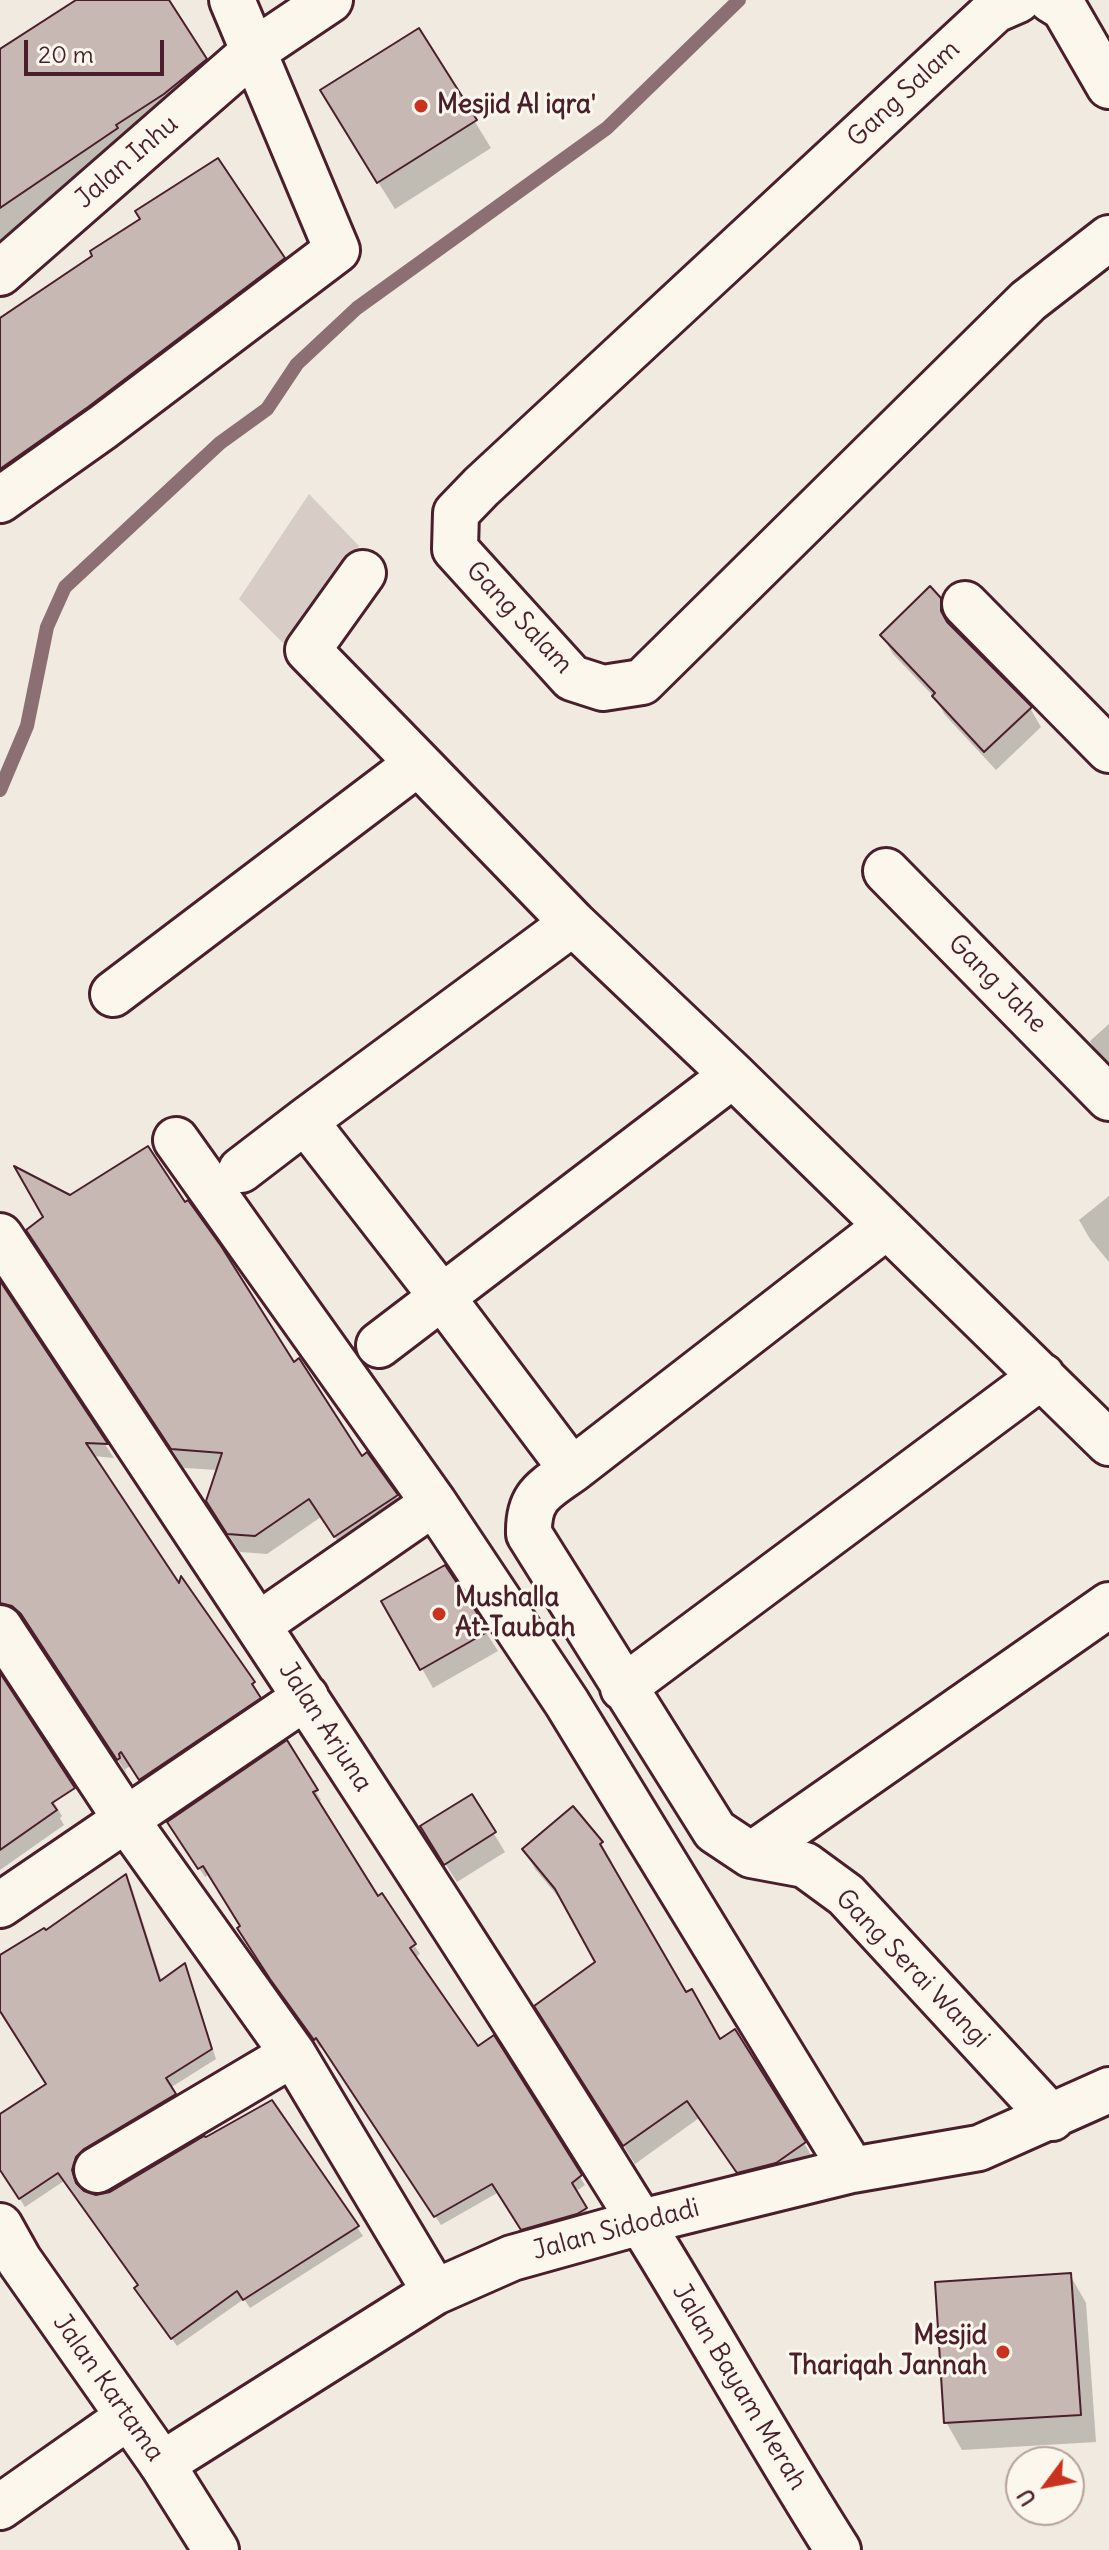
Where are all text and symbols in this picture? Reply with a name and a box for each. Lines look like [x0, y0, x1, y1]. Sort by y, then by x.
scale bar [28, 24, 168, 74]
street label: Gang Salam [841, 34, 967, 154]
text: 20 m [38, 39, 94, 69]
place label: Mesjid Al iqra' [437, 90, 596, 122]
marker: Mesjid Al iqra' [412, 97, 430, 115]
street label: Jalan Inhu [69, 109, 185, 215]
street label: Gang Salam [459, 555, 579, 681]
street label: Gang Jahe [941, 928, 1053, 1040]
place label: Mushalla At-Taubah [455, 1583, 575, 1644]
marker: Mushalla At-Taubah [430, 1605, 448, 1623]
street label: Jalan Arjuna [272, 1656, 378, 1798]
street label: Gang Serai Wangi [829, 1883, 995, 2055]
street label: Jalan Sidodadi [529, 2193, 703, 2267]
street label: Jalan Bayam Merah [665, 2278, 813, 2496]
street label: Jalan Kartama [46, 2308, 170, 2468]
place label: Mesjid Thariqah Jannah [789, 2321, 987, 2382]
marker: Mesjid Thariqah Jannah [994, 2343, 1012, 2361]
north arrow [1005, 2446, 1085, 2526]
text: U [1010, 2484, 1042, 2511]

